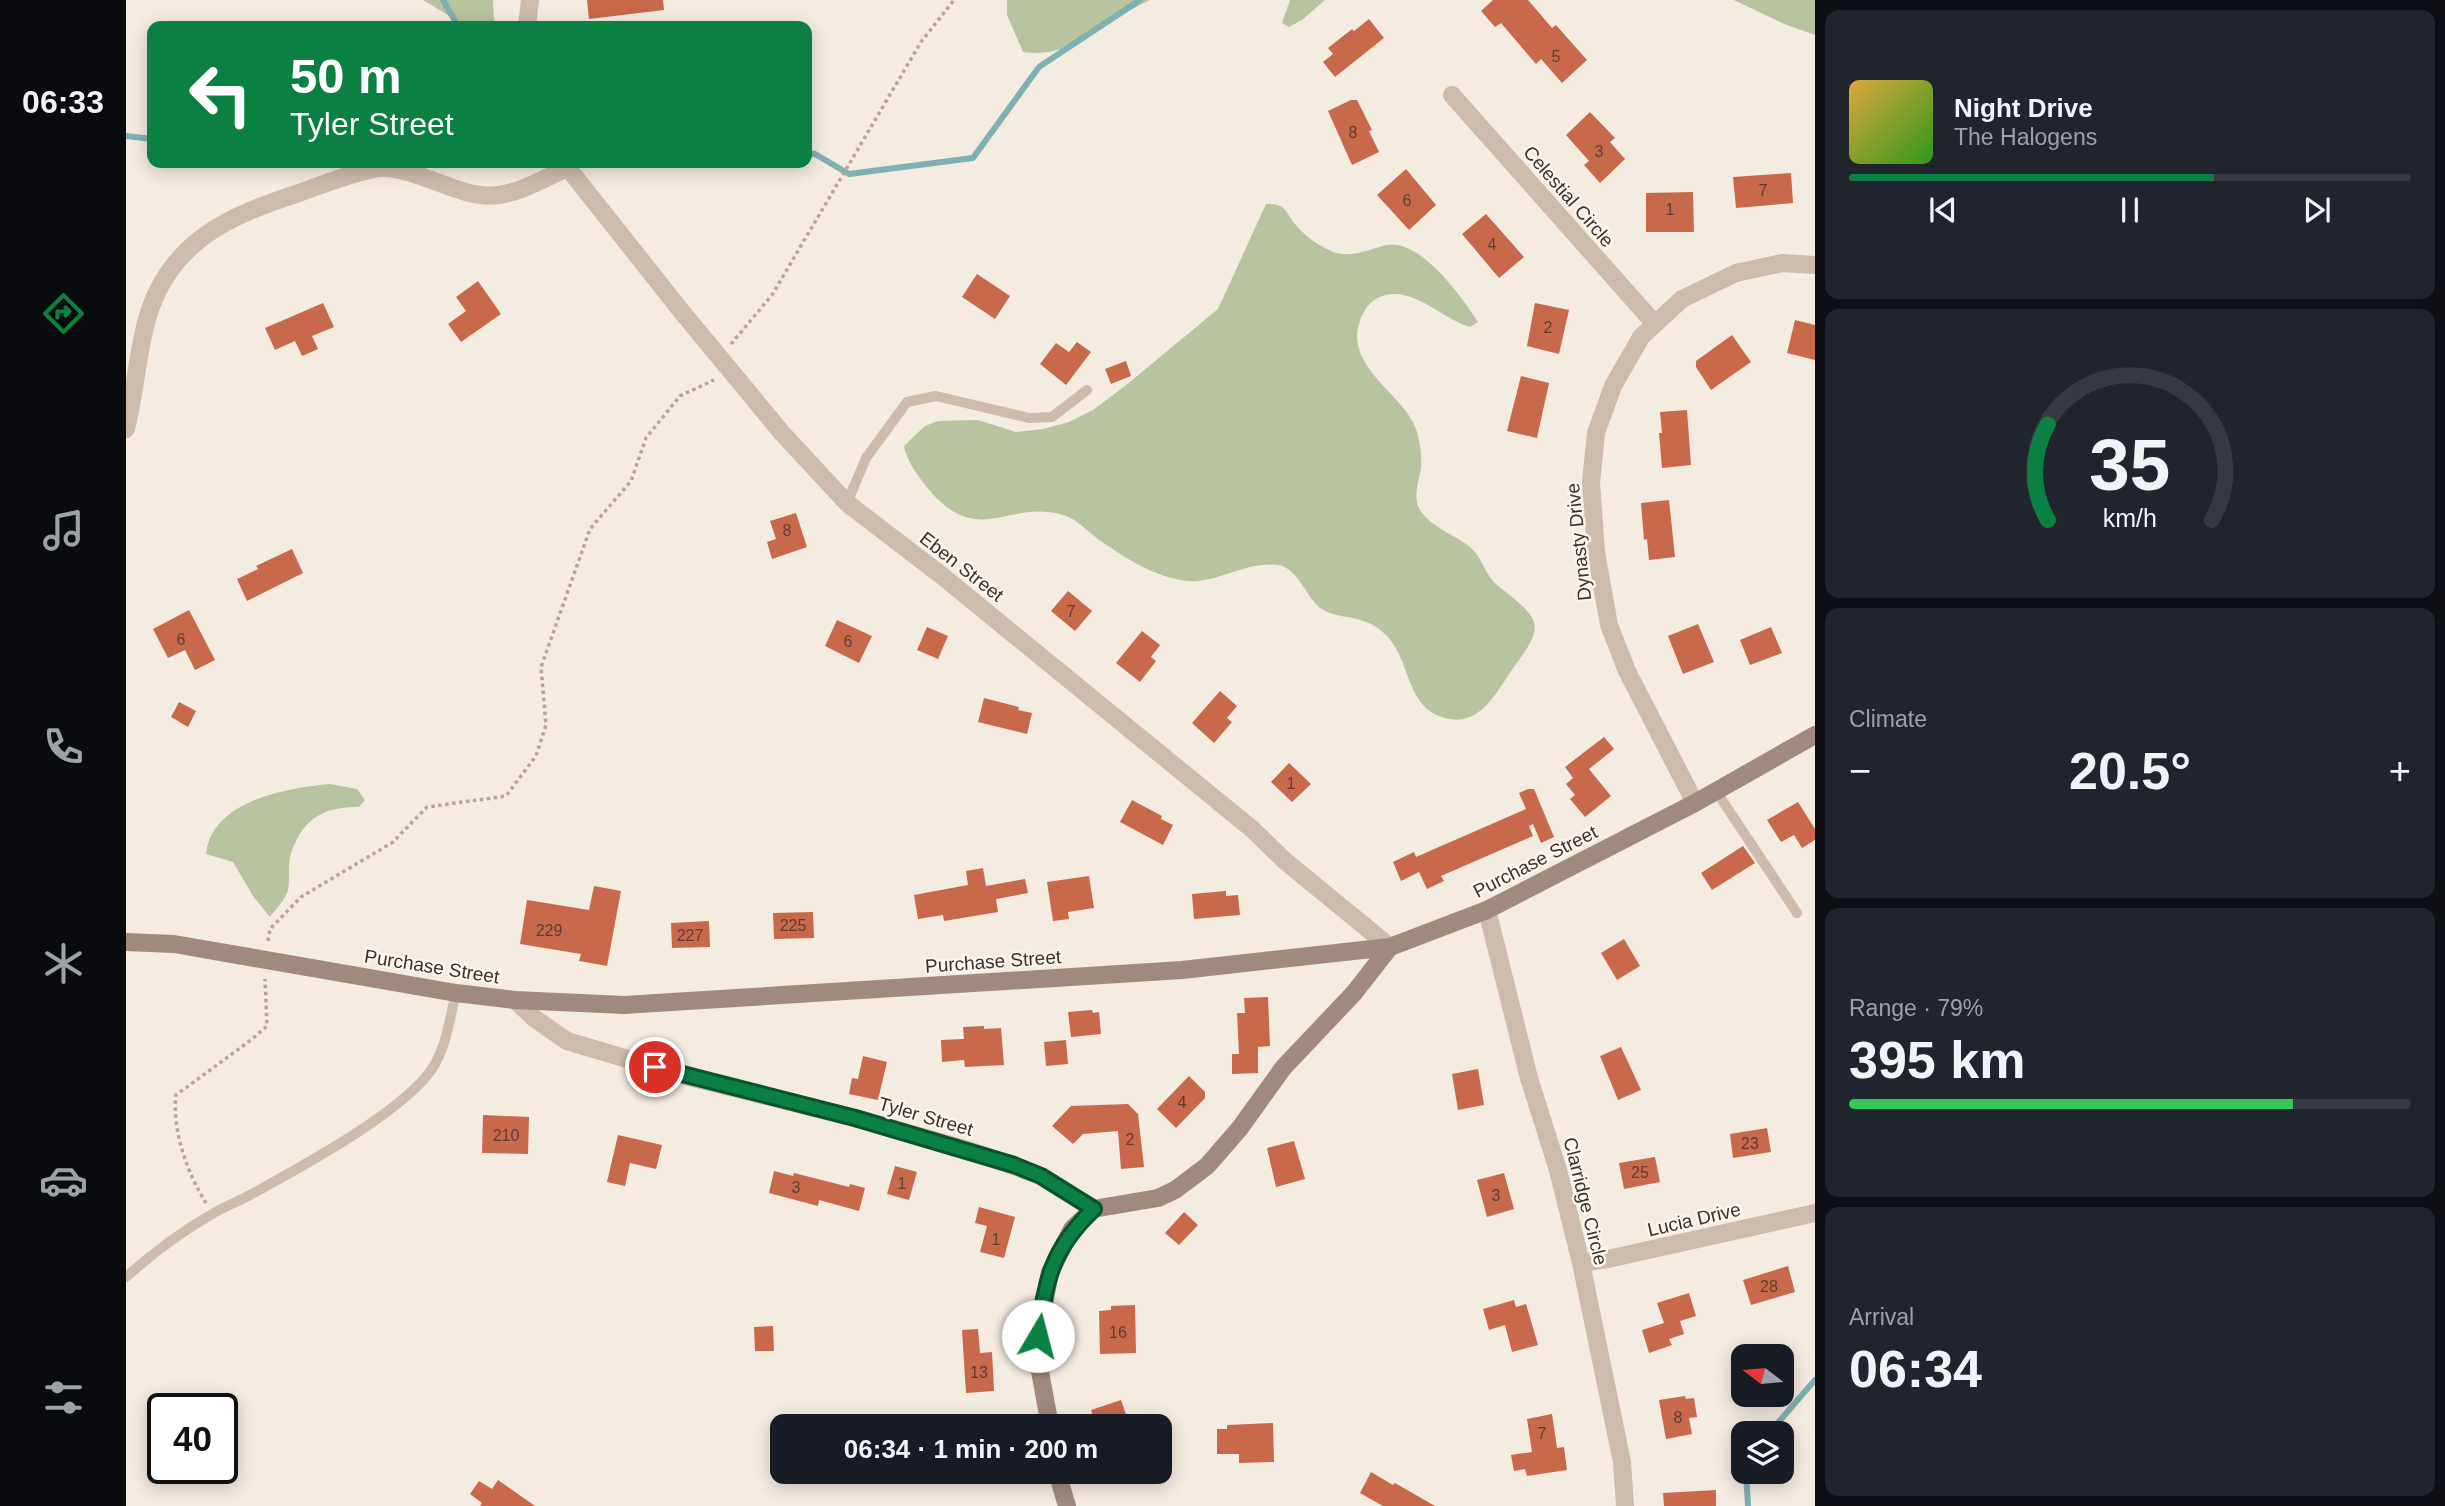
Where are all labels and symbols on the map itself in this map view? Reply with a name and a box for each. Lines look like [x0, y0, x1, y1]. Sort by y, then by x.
house number: 5 [1552, 48, 1561, 65]
house number: 8 [1349, 124, 1358, 141]
street label: Celestial Circle [1519, 142, 1618, 251]
house number: 3 [1595, 143, 1604, 160]
house number: 7 [1759, 182, 1768, 199]
house number: 6 [1403, 192, 1412, 209]
house number: 1 [1666, 201, 1675, 218]
house number: 4 [1488, 236, 1497, 253]
house number: 2 [1544, 319, 1553, 336]
street label: Dynasty Drive [1562, 482, 1595, 602]
house number: 8 [783, 522, 792, 539]
street label: Eben Street [916, 527, 1008, 606]
house number: 7 [1067, 603, 1076, 620]
house number: 6 [177, 631, 186, 648]
house number: 6 [844, 633, 853, 650]
house number: 1 [1287, 775, 1296, 792]
street label: Purchase Street [1470, 821, 1601, 902]
house number: 225 [780, 917, 806, 934]
house number: 229 [536, 922, 562, 939]
house number: 227 [677, 927, 703, 944]
street label: Purchase Street [363, 945, 502, 988]
street label: Purchase Street [924, 946, 1062, 977]
pin [625, 1037, 685, 1097]
street label: Tyler Street [876, 1093, 976, 1140]
house number: 4 [1178, 1094, 1187, 1111]
house number: 210 [493, 1127, 519, 1144]
house number: 2 [1126, 1131, 1135, 1148]
street label: Clarridge Circle [1559, 1135, 1612, 1267]
house number: 23 [1741, 1135, 1759, 1152]
house number: 25 [1631, 1164, 1649, 1181]
house number: 1 [898, 1175, 907, 1192]
house number: 3 [792, 1179, 801, 1196]
house number: 3 [1492, 1187, 1501, 1204]
street label: Lucia Drive [1645, 1199, 1743, 1240]
house number: 1 [992, 1231, 1001, 1248]
house number: 28 [1760, 1278, 1778, 1295]
position arrow [1001, 1299, 1075, 1373]
house number: 16 [1109, 1324, 1127, 1341]
north arrow [1731, 1344, 1794, 1407]
house number: 13 [970, 1364, 988, 1381]
speed limit sign: 40 [147, 1393, 238, 1484]
house number: 8 [1674, 1409, 1683, 1426]
house number: 7 [1538, 1425, 1547, 1442]

